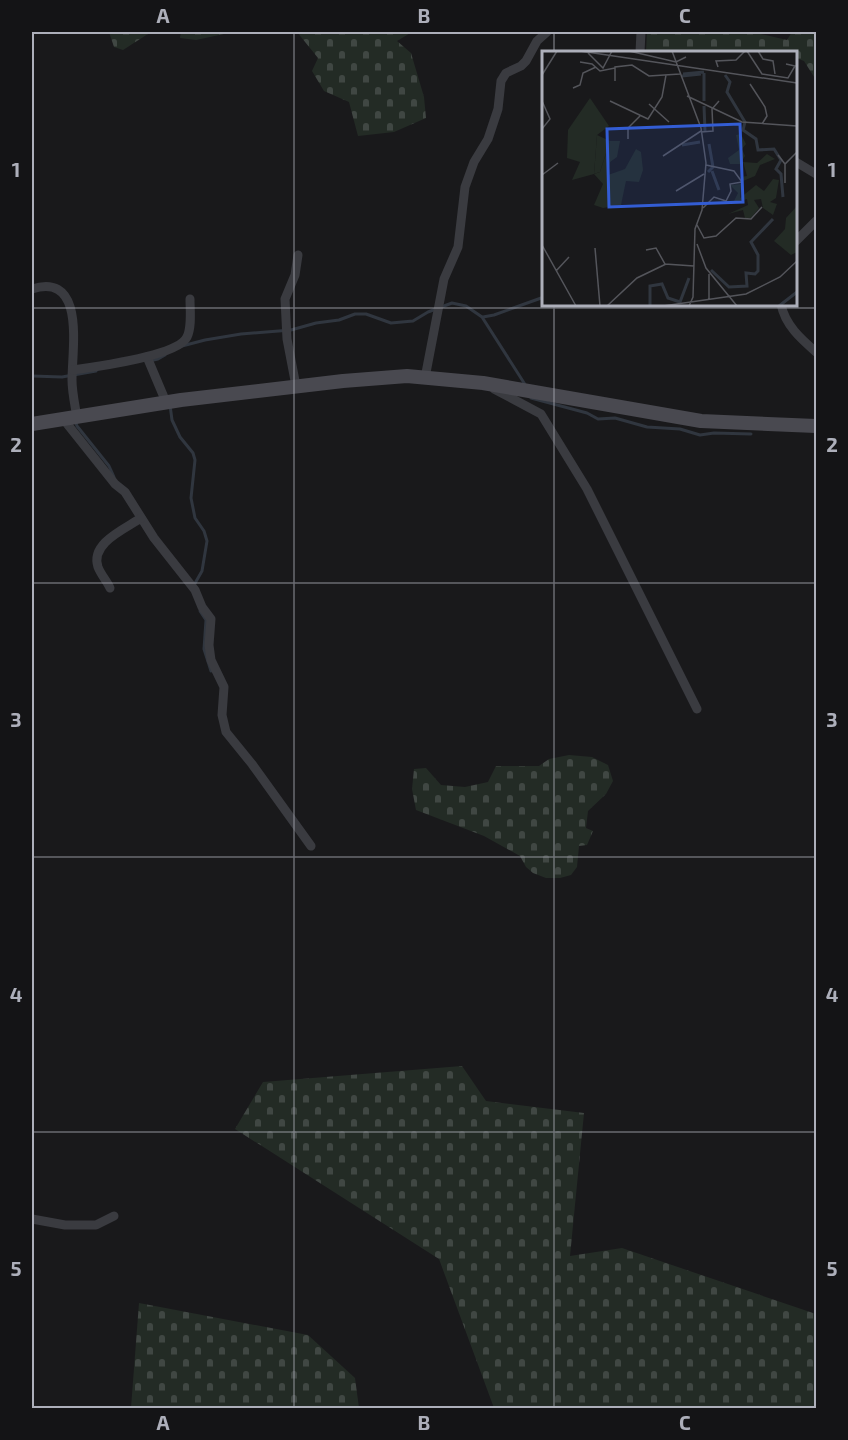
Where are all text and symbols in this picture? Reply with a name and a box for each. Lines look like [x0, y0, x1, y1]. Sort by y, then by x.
text: A [156, 3, 170, 27]
text: B [418, 3, 430, 27]
text: C [679, 3, 691, 27]
inset map [542, 51, 797, 306]
text: 1 [12, 157, 20, 181]
text: 1 [828, 157, 836, 181]
text: 2 [10, 432, 22, 456]
text: 2 [826, 432, 838, 456]
text: 3 [10, 707, 22, 731]
text: 3 [826, 707, 838, 731]
text: 4 [10, 982, 23, 1006]
text: 4 [826, 982, 839, 1006]
text: 5 [10, 1256, 22, 1280]
text: 5 [826, 1256, 838, 1280]
text: A [156, 1410, 170, 1434]
text: B [418, 1410, 430, 1434]
text: C [679, 1410, 691, 1434]

